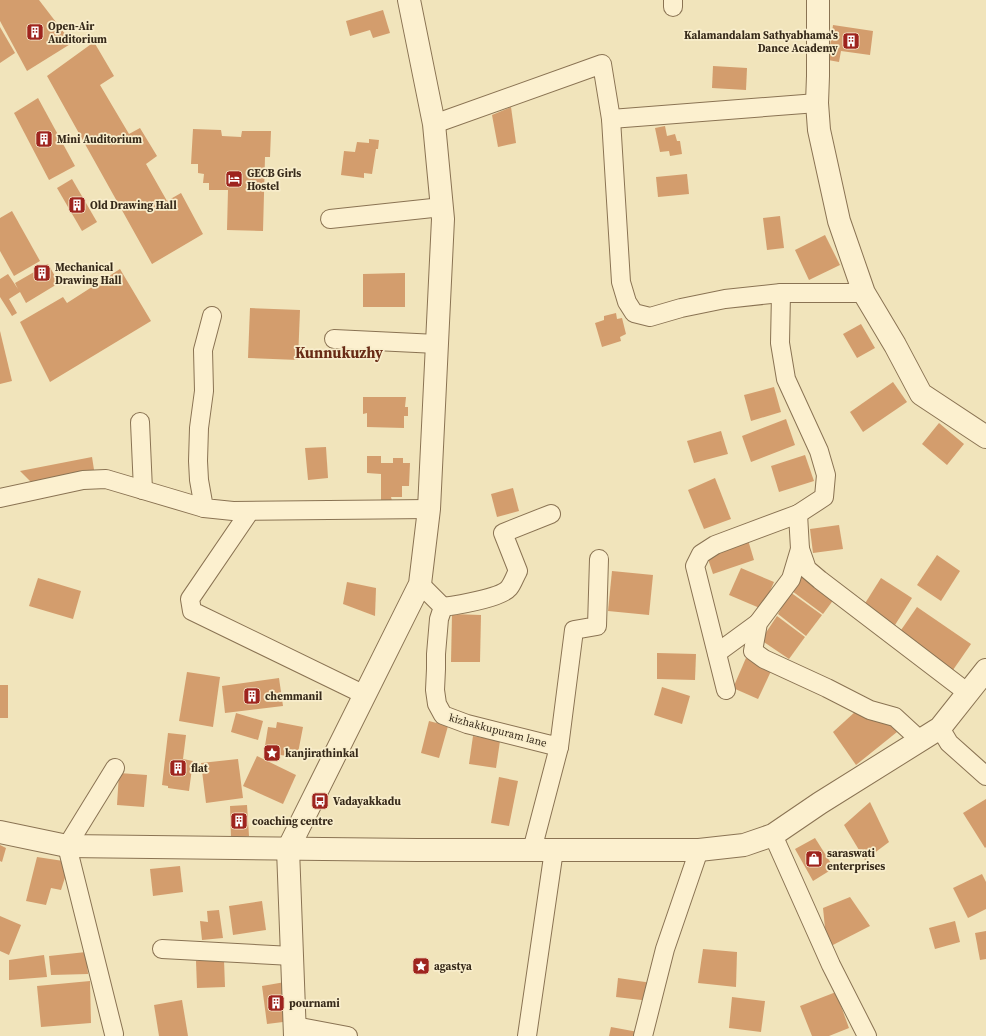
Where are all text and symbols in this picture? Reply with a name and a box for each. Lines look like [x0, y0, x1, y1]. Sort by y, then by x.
place label: Open-Air Auditorium [48, 19, 107, 47]
building icon: Open-Air Auditorium [25, 22, 45, 42]
place label: Kalamandalam Sathyabhama's Dance Academy [684, 28, 838, 56]
building icon: Kalamandalam Sathyabhama's Dance Academy [841, 31, 861, 51]
building icon: Mini Auditorium [34, 129, 54, 149]
place label: Mini Auditorium [57, 132, 142, 147]
place label: GECB Girls Hostel [247, 166, 301, 194]
hotel icon: GECB Girls Hostel [224, 169, 244, 189]
building icon: Old Drawing Hall [67, 195, 87, 215]
place label: Old Drawing Hall [90, 198, 177, 213]
place label: Mechanical Drawing Hall [55, 260, 122, 288]
building icon: Mechanical Drawing Hall [32, 263, 52, 283]
district label: Kunnukuzhy [295, 342, 383, 363]
building icon: chemmanil [242, 686, 262, 706]
place label: chemmanil [265, 689, 323, 704]
street label: kizhakkupuram lane [447, 710, 549, 751]
place icon: kanjirathinkal [262, 743, 282, 763]
place label: kanjirathinkal [285, 746, 359, 761]
building icon: flat [168, 758, 188, 778]
place label: flat [191, 761, 209, 776]
bus stop icon: Vadayakkadu [310, 791, 330, 811]
place label: Vadayakkadu [333, 794, 401, 809]
building icon: coaching centre [229, 811, 249, 831]
place label: coaching centre [252, 814, 333, 829]
place label: saraswati enterprises [827, 846, 885, 874]
shop icon: saraswati enterprises [804, 849, 824, 869]
place icon: agastya [411, 956, 431, 976]
place label: agastya [434, 959, 472, 974]
building icon: pournami [266, 993, 286, 1013]
place label: pournami [289, 996, 340, 1011]

